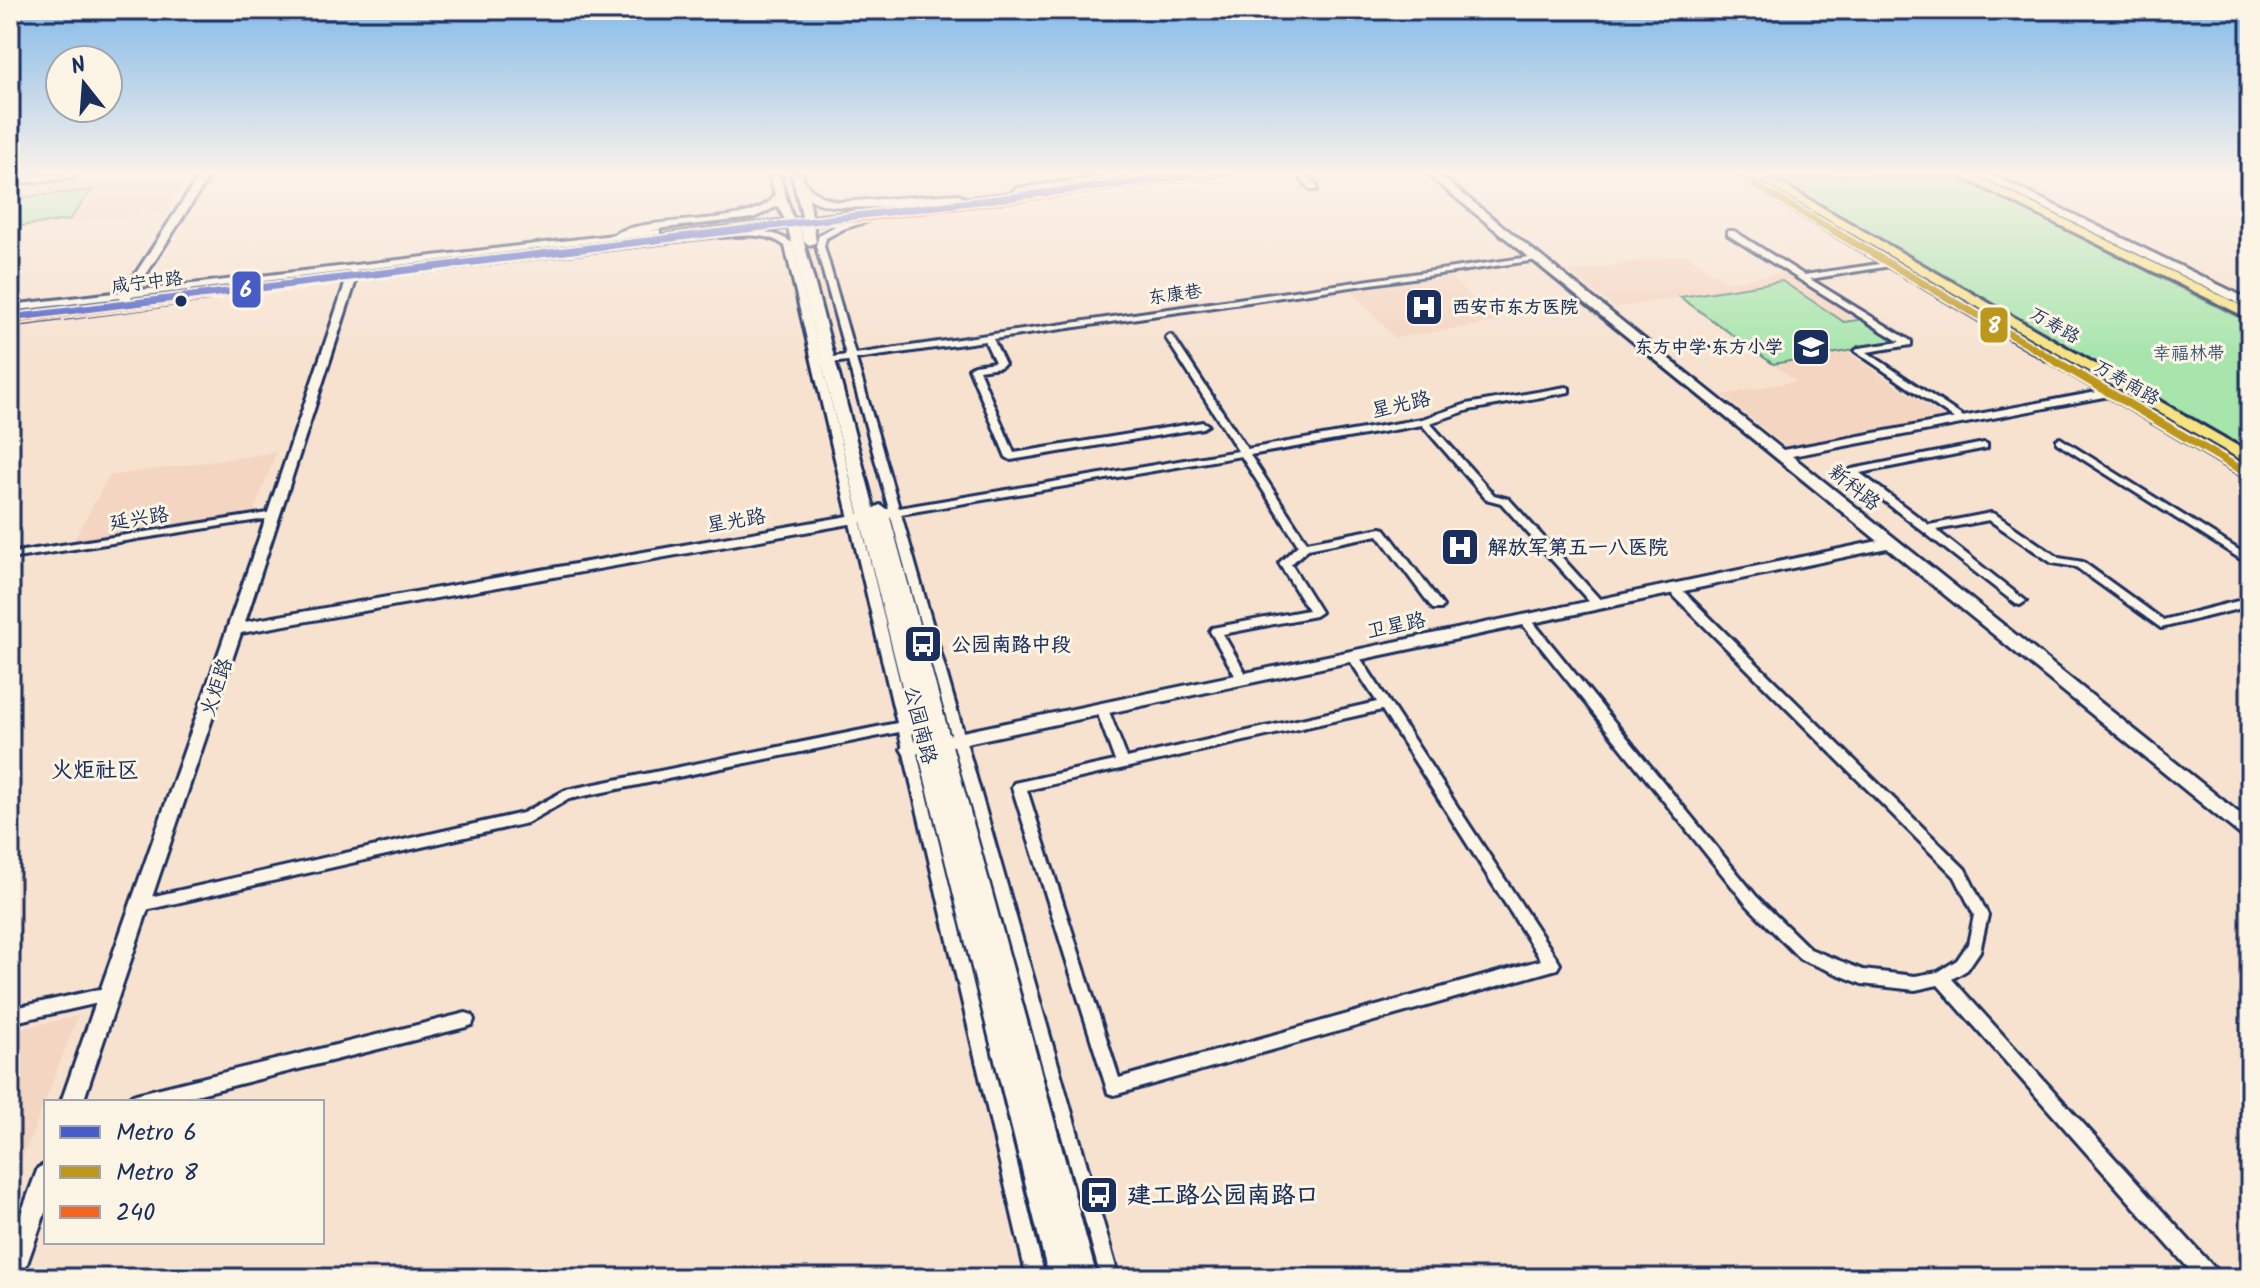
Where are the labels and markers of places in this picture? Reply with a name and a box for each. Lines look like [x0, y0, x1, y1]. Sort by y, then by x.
hospital icon: 西安市东方医院 [1403, 286, 1445, 328]
unlabelled marker [173, 293, 189, 309]
place label: 西安市东方医院 [1452, 294, 1578, 323]
school or university icon: 东方中学·东方小学 [1790, 326, 1832, 368]
place label: 东方中学·东方小学 [1635, 334, 1783, 363]
hospital icon: 解放军第五一八医院 [1439, 526, 1481, 568]
place label: 解放军第五一八医院 [1488, 533, 1668, 565]
bus stop icon: 公园南路中段 [902, 623, 944, 665]
place label: 公园南路中段 [951, 630, 1071, 662]
bus stop icon: 建工路公园南路口 [1078, 1174, 1120, 1216]
place label: 建工路公园南路口 [1127, 1177, 1319, 1216]

